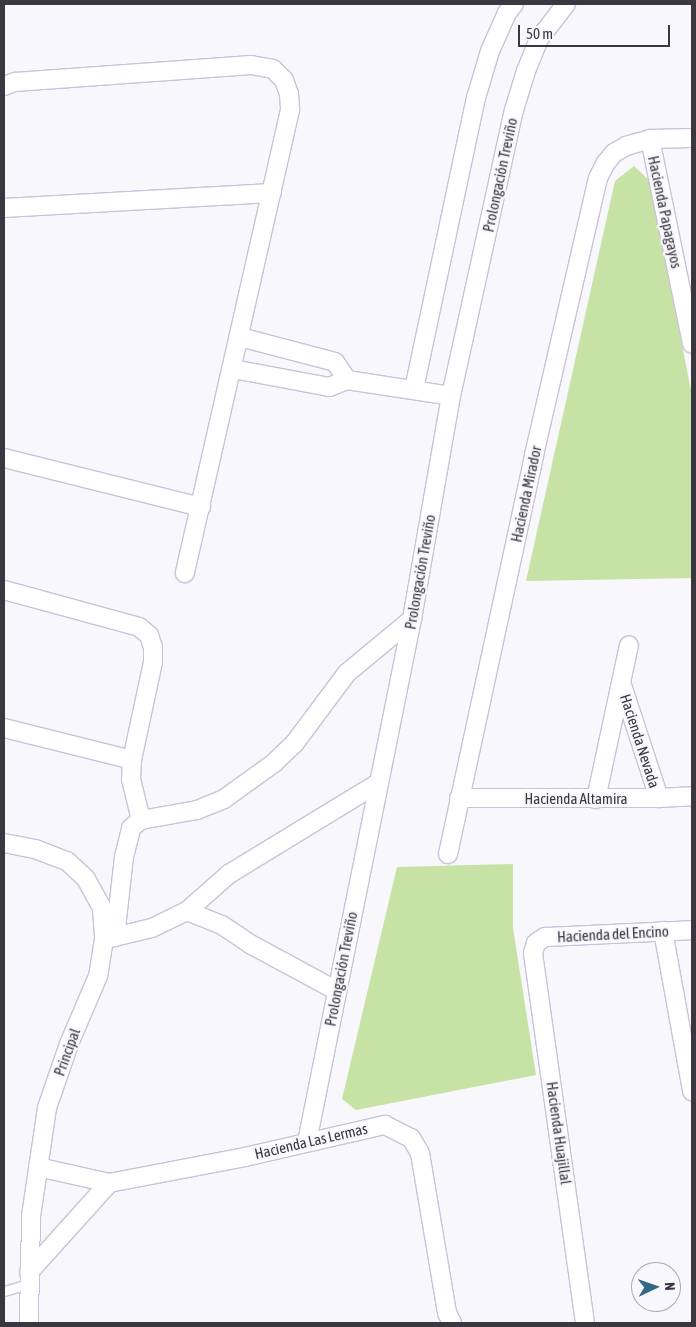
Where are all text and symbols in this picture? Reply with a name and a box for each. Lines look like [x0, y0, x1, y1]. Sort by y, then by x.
scale bar [521, 15, 674, 47]
text: 50 m [526, 25, 553, 42]
street label: Prolongación Treviño [479, 116, 521, 234]
street label: Hacienda Papagayos [644, 154, 686, 270]
street label: Hacienda Mirador [507, 444, 545, 544]
street label: Prolongación Treviño [401, 513, 439, 631]
street label: Hacienda Nevada [616, 692, 664, 790]
street label: Hacienda Altamira [525, 790, 627, 808]
street label: Prolongación Treviño [321, 910, 361, 1028]
street label: Hacienda del Encino [557, 922, 669, 946]
street label: Principal [50, 1026, 84, 1078]
street label: Hacienda Huajillal [543, 1080, 575, 1186]
street label: Hacienda Las Lermas [253, 1119, 369, 1163]
north arrow [631, 1262, 681, 1312]
text: N [662, 1282, 678, 1291]

